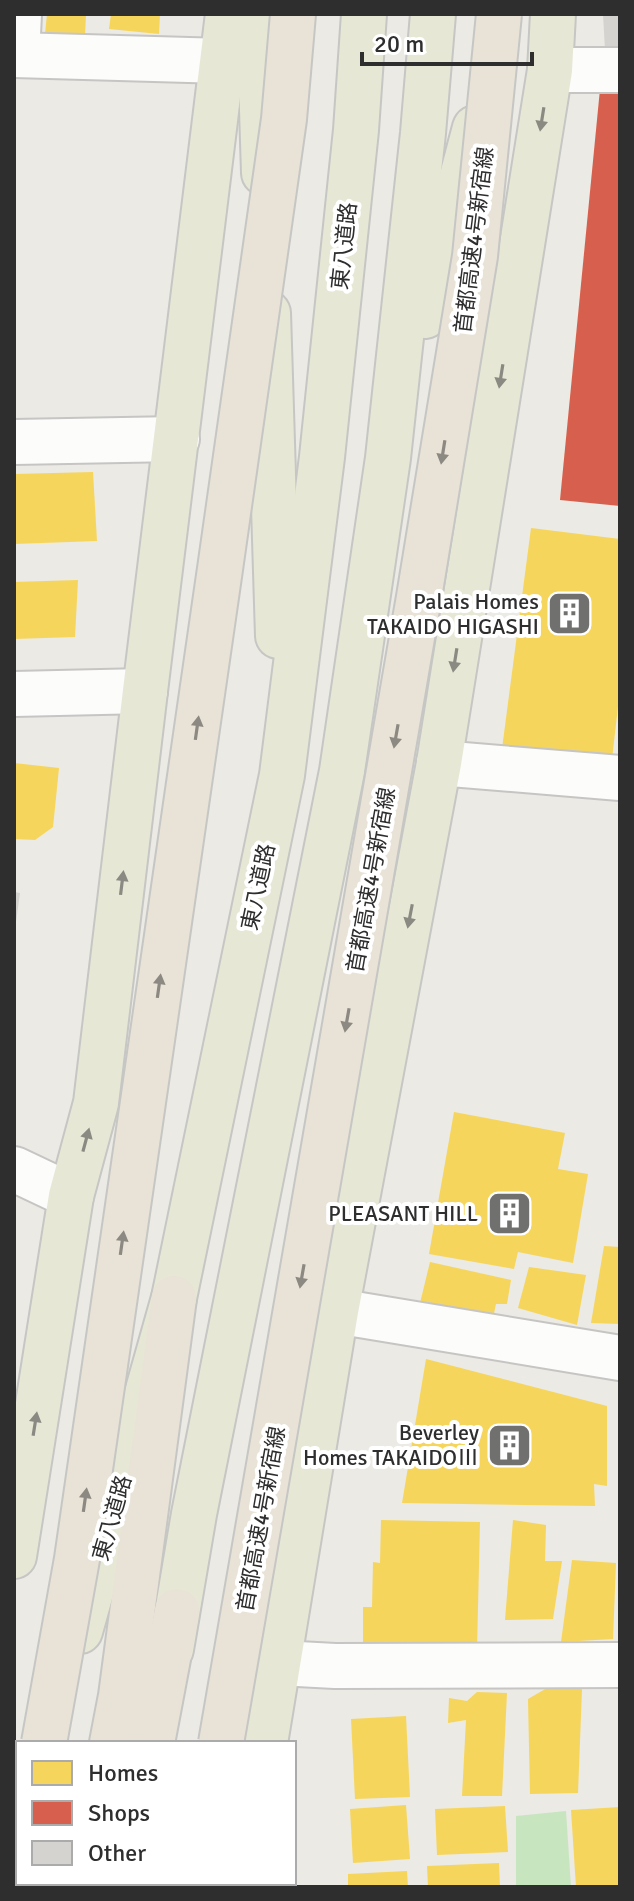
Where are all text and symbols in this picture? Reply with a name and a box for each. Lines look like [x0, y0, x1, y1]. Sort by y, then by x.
scale bar [362, 16, 532, 66]
text: 20 m [374, 29, 424, 59]
one-way arrow [535, 107, 548, 132]
street label: 首都高速4号新宿線 [449, 145, 499, 335]
street label: 東八道路 [326, 201, 362, 291]
one-way arrow [494, 364, 507, 389]
one-way arrow [437, 440, 449, 465]
place label: Palais Homes TAKAIDO HIGASHI [367, 588, 539, 640]
building icon: Palais Homes TAKAIDO HIGASHI [546, 590, 594, 638]
one-way arrow [448, 648, 461, 673]
one-way arrow [191, 716, 204, 741]
one-way arrow [389, 724, 401, 749]
street label: 首都高速4号新宿線 [341, 785, 401, 975]
street label: 東八道路 [236, 841, 280, 933]
one-way arrow [116, 870, 129, 895]
one-way arrow [403, 904, 415, 929]
one-way arrow [153, 973, 166, 998]
one-way arrow [340, 1008, 352, 1033]
one-way arrow [81, 1128, 93, 1153]
building icon: PLEASANT HILL [485, 1189, 533, 1237]
place label: PLEASANT HILL [328, 1200, 478, 1227]
one-way arrow [116, 1230, 129, 1255]
one-way arrow [296, 1264, 308, 1289]
one-way arrow [29, 1411, 42, 1436]
place label: Beverley Homes TAKAIDOⅢ [303, 1419, 480, 1471]
building icon: Beverley Homes TAKAIDOⅢ [486, 1421, 534, 1469]
street label: 首都高速4号新宿線 [231, 1424, 291, 1614]
street label: 東八道路 [87, 1472, 137, 1564]
one-way arrow [79, 1488, 92, 1513]
legend [16, 1741, 296, 1885]
text: Homes [88, 1758, 158, 1788]
text: Shops [88, 1798, 150, 1828]
text: Other [88, 1838, 146, 1868]

